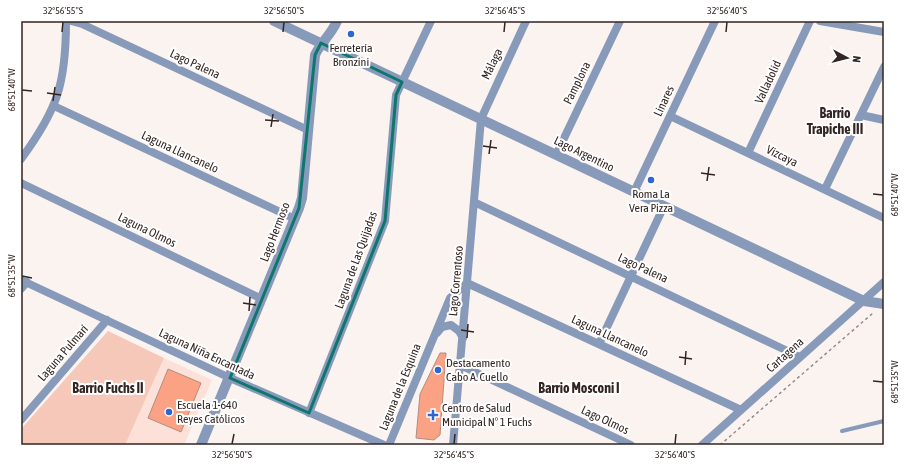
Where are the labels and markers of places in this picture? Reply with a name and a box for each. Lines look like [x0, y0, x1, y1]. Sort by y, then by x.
marker: Ferretería Bronzini [346, 29, 356, 39]
place label: Ferretería Bronzini [329, 41, 373, 69]
marker: Roma La Vera Pizza [646, 175, 656, 185]
place label: Roma La Vera Pizza [629, 187, 673, 215]
place label: Destacamento Cabo A. Cuello [446, 356, 511, 384]
marker: Destacamento Cabo A. Cuello [433, 365, 443, 375]
place label: Escuela 1-640 Reyes Católicos [177, 398, 245, 426]
place label: Centro de Salud Municipal N° 1 Fuchs [442, 401, 532, 429]
marker: Escuela 1-640 Reyes Católicos [164, 407, 174, 417]
marker: Centro de Salud Municipal N° 1 Fuchs [427, 409, 439, 421]

